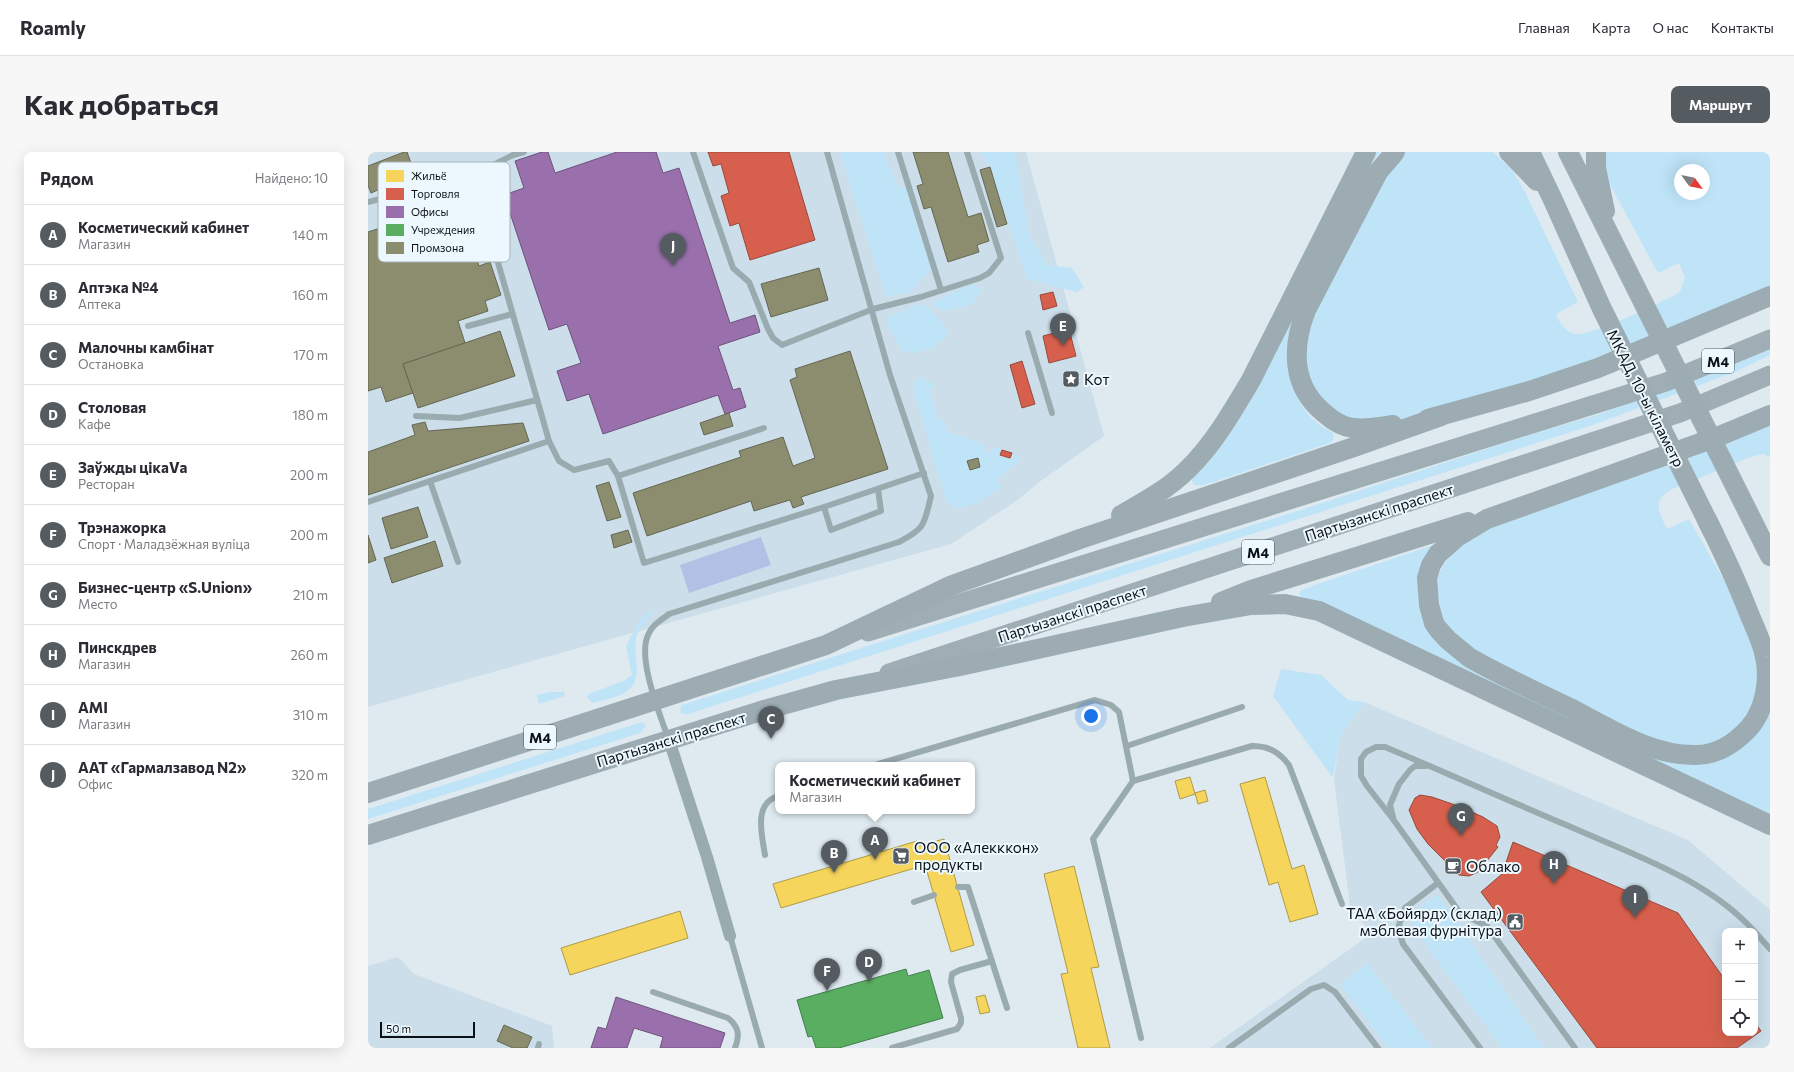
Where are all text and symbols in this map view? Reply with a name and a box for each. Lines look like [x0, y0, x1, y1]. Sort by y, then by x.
text: Roamly [20, 16, 86, 39]
text: Главная [1518, 19, 1570, 36]
text: Карта [1592, 19, 1630, 36]
text: О нас [1652, 19, 1689, 36]
text: Контакты [1711, 19, 1774, 36]
button: Маршрут [1671, 86, 1770, 123]
text: Как добраться [24, 87, 219, 121]
legend [378, 162, 510, 262]
north arrow [1674, 164, 1710, 200]
text: Рядом [40, 168, 94, 189]
text: Жильё [411, 169, 447, 182]
text: Найдено: 10 [255, 170, 328, 186]
text: Торговля [411, 187, 460, 200]
text: Офисы [411, 205, 448, 218]
text: Косметический кабинет [78, 218, 249, 236]
text: Учреждения [411, 223, 475, 236]
text: A [48, 227, 58, 243]
text: 140 m [292, 227, 328, 243]
pin: J [660, 233, 686, 266]
text: Магазин [78, 236, 131, 252]
text: Промзона [411, 241, 464, 254]
text: Аптэка №4 [78, 278, 158, 296]
text: B [49, 287, 57, 303]
text: 160 m [292, 287, 328, 303]
text: Аптека [78, 296, 121, 312]
pin: E [1050, 313, 1076, 346]
street label: МКАД, 10-ы кіламетр [1604, 326, 1688, 470]
text: Малочны камбінат [78, 338, 214, 356]
text: C [49, 347, 57, 363]
text: 170 m [293, 347, 328, 363]
road number: М4 [1702, 349, 1734, 373]
text: Остановка [78, 356, 144, 372]
place icon: Кот [1061, 369, 1081, 389]
place label: Кот [1084, 370, 1109, 388]
text: Столовая [78, 398, 146, 416]
text: D [48, 407, 58, 423]
text: 180 m [292, 407, 328, 423]
text: Кафе [78, 416, 111, 432]
text: Заўжды цікаVа [78, 458, 187, 476]
text: E [49, 467, 57, 483]
text: 200 m [290, 467, 328, 483]
text: Ресторан [78, 476, 135, 492]
street label: Партызанскі праспект [1302, 479, 1456, 545]
text: Трэнажорка [78, 518, 166, 536]
text: F [49, 527, 57, 543]
text: 200 m [290, 527, 328, 543]
text: Спорт · Маладзёжная вуліца [78, 536, 250, 552]
road number: М4 [1242, 540, 1274, 564]
text: Бизнес-центр «S.Union» [78, 578, 252, 596]
street label: Партызанскі праспект [995, 580, 1149, 646]
text: G [48, 587, 58, 603]
text: 210 m [293, 587, 328, 603]
text: Место [78, 596, 118, 612]
text: Пинскдрев [78, 638, 157, 656]
text: H [48, 647, 58, 663]
text: 260 m [291, 647, 328, 663]
text: Магазин [78, 656, 131, 672]
text: AMI [78, 698, 108, 716]
pin: C [758, 706, 784, 739]
your location [1081, 706, 1101, 726]
text: I [51, 707, 55, 723]
text: 310 m [293, 707, 328, 723]
street label: Партызанскі праспект [594, 708, 748, 770]
text: Магазин [78, 716, 131, 732]
road number: М4 [524, 725, 556, 749]
text: ААТ «Гармалзавод N2» [78, 758, 247, 776]
popup [775, 762, 975, 814]
text: J [51, 767, 55, 783]
text: 320 m [291, 767, 328, 783]
text: Косметический кабинет [789, 771, 961, 789]
text: Офис [78, 776, 113, 792]
text: Магазин [789, 789, 842, 805]
pin: G [1448, 803, 1474, 836]
pin: A [862, 827, 888, 860]
place label: ООО «Алекккон» продукты [914, 838, 1039, 873]
pin: B [821, 840, 847, 873]
supermarket icon: ООО «Алекккон» продукты [891, 846, 911, 866]
pin: H [1541, 851, 1567, 884]
cafe icon: Облако [1443, 856, 1463, 876]
place label: Облако [1466, 857, 1520, 875]
pin: I [1622, 885, 1648, 918]
place label: ТАА «Бойярд» (склад) мэблевая фурнітура [1346, 904, 1502, 939]
public building icon: ТАА «Бойярд» (склад) мэблевая фурнітура [1505, 912, 1525, 932]
map controls [1722, 928, 1758, 1036]
button: + [1722, 928, 1758, 964]
pin: D [856, 949, 882, 982]
pin: F [814, 958, 840, 991]
button: − [1722, 964, 1758, 1000]
button: locate [1722, 1000, 1758, 1036]
scale bar [380, 1020, 475, 1039]
text: 50 m [386, 1022, 411, 1035]

